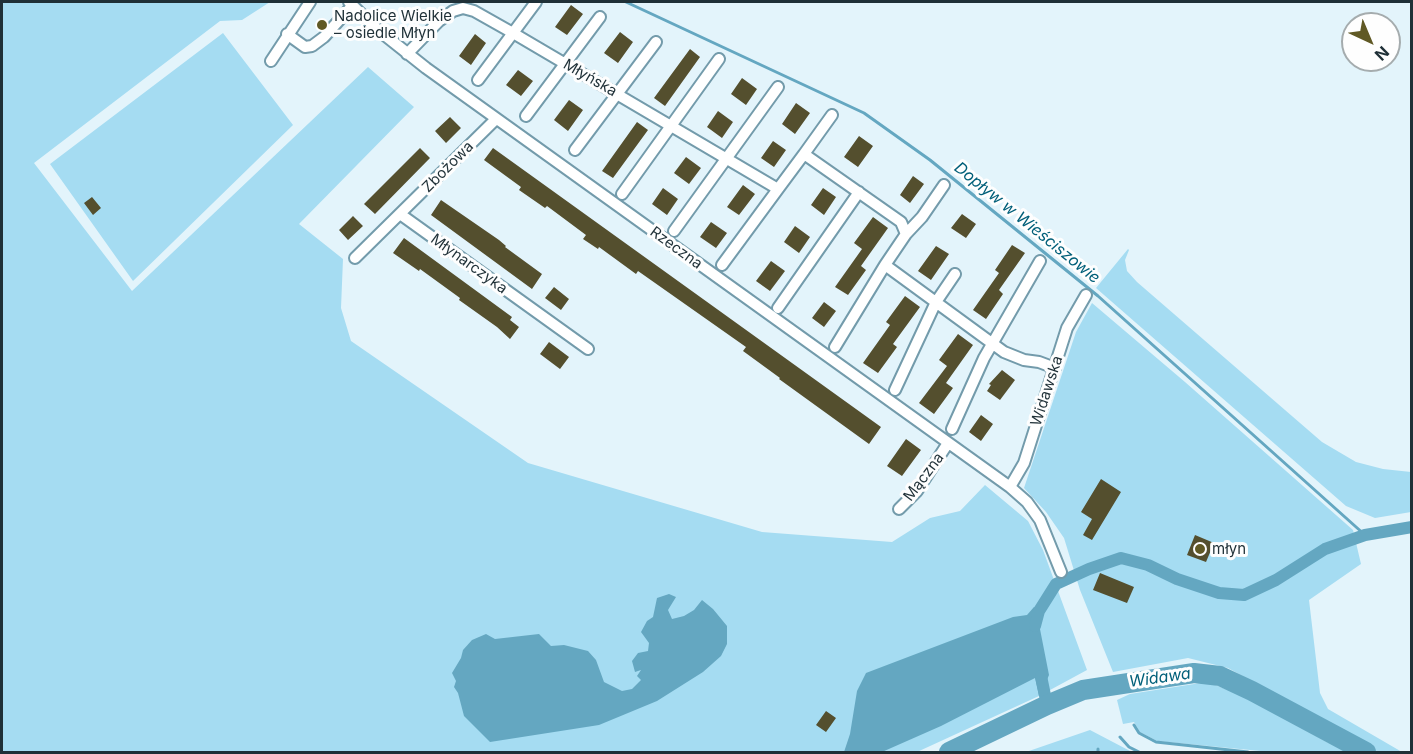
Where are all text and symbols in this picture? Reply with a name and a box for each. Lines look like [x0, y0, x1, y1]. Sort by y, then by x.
place label: Nadolice Wielkie – osiedle Młyn [334, 7, 452, 42]
north arrow [1341, 12, 1401, 72]
marker: Nadolice Wielkie – osiedle Młyn [315, 18, 329, 32]
text: N [1371, 42, 1393, 65]
street label: Młyńska [560, 55, 620, 101]
street label: Zbożowa [419, 138, 477, 196]
water label: Dopływ w Wieściszowie [950, 158, 1104, 288]
street label: Rzeczna [646, 223, 706, 273]
street label: Młynarczyka [427, 230, 511, 298]
street label: Widawska [1027, 354, 1067, 428]
street label: Mączna [900, 449, 948, 505]
place label: młyn [1212, 540, 1246, 558]
marker: młyn [1193, 542, 1207, 556]
water label: Widawa [1128, 664, 1192, 692]

